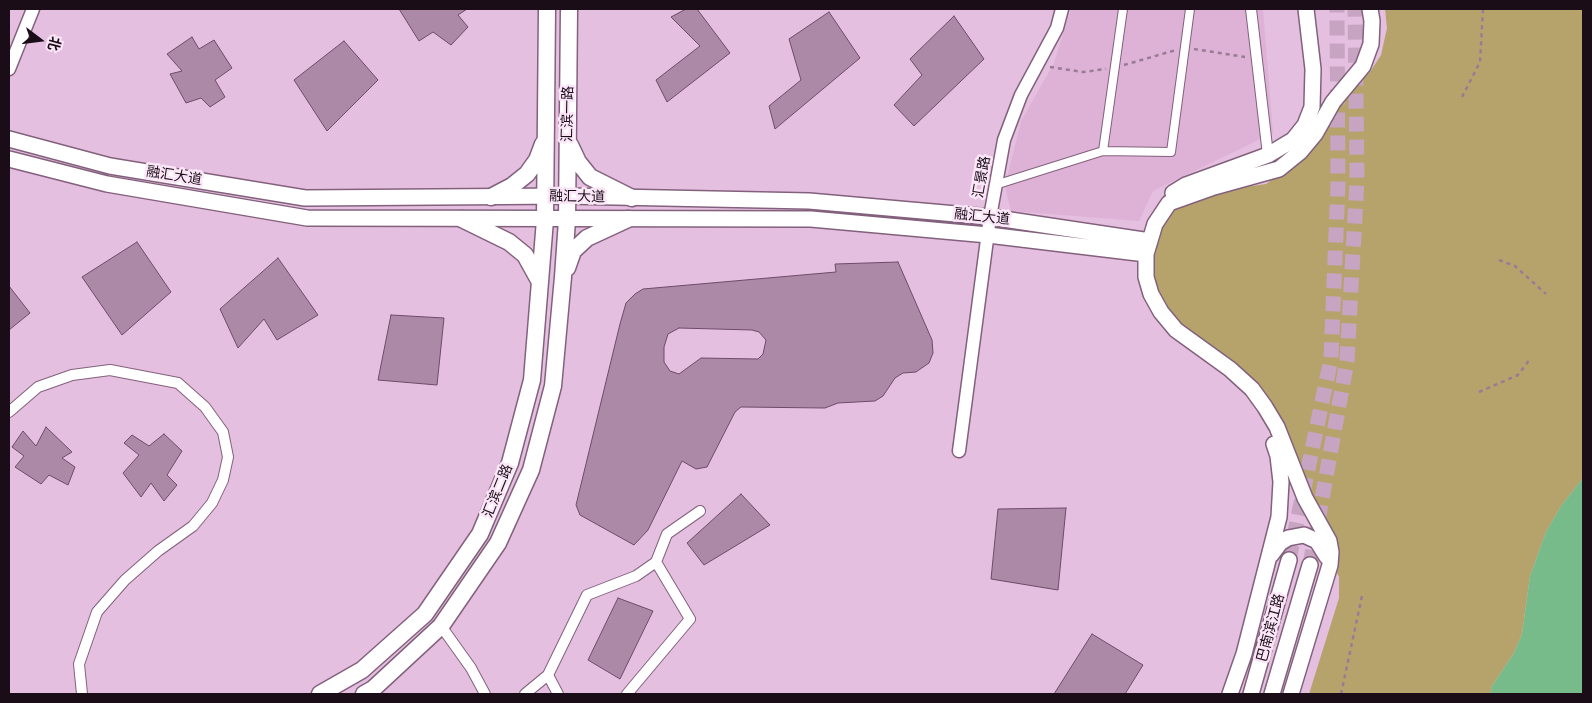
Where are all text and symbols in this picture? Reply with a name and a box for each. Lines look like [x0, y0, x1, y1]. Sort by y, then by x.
north arrow [15, 15, 65, 65]
text: 北 [44, 35, 65, 53]
street label: 汇滨一路 [559, 86, 577, 142]
street label: 汇景路 [970, 155, 994, 199]
street label: 融汇大道 [145, 163, 203, 189]
street label: 融汇大道 [549, 188, 605, 206]
street label: 融汇大道 [953, 206, 1011, 228]
street label: 汇滨二路 [480, 462, 516, 520]
street label: 巴南滨江路 [1254, 592, 1288, 664]

